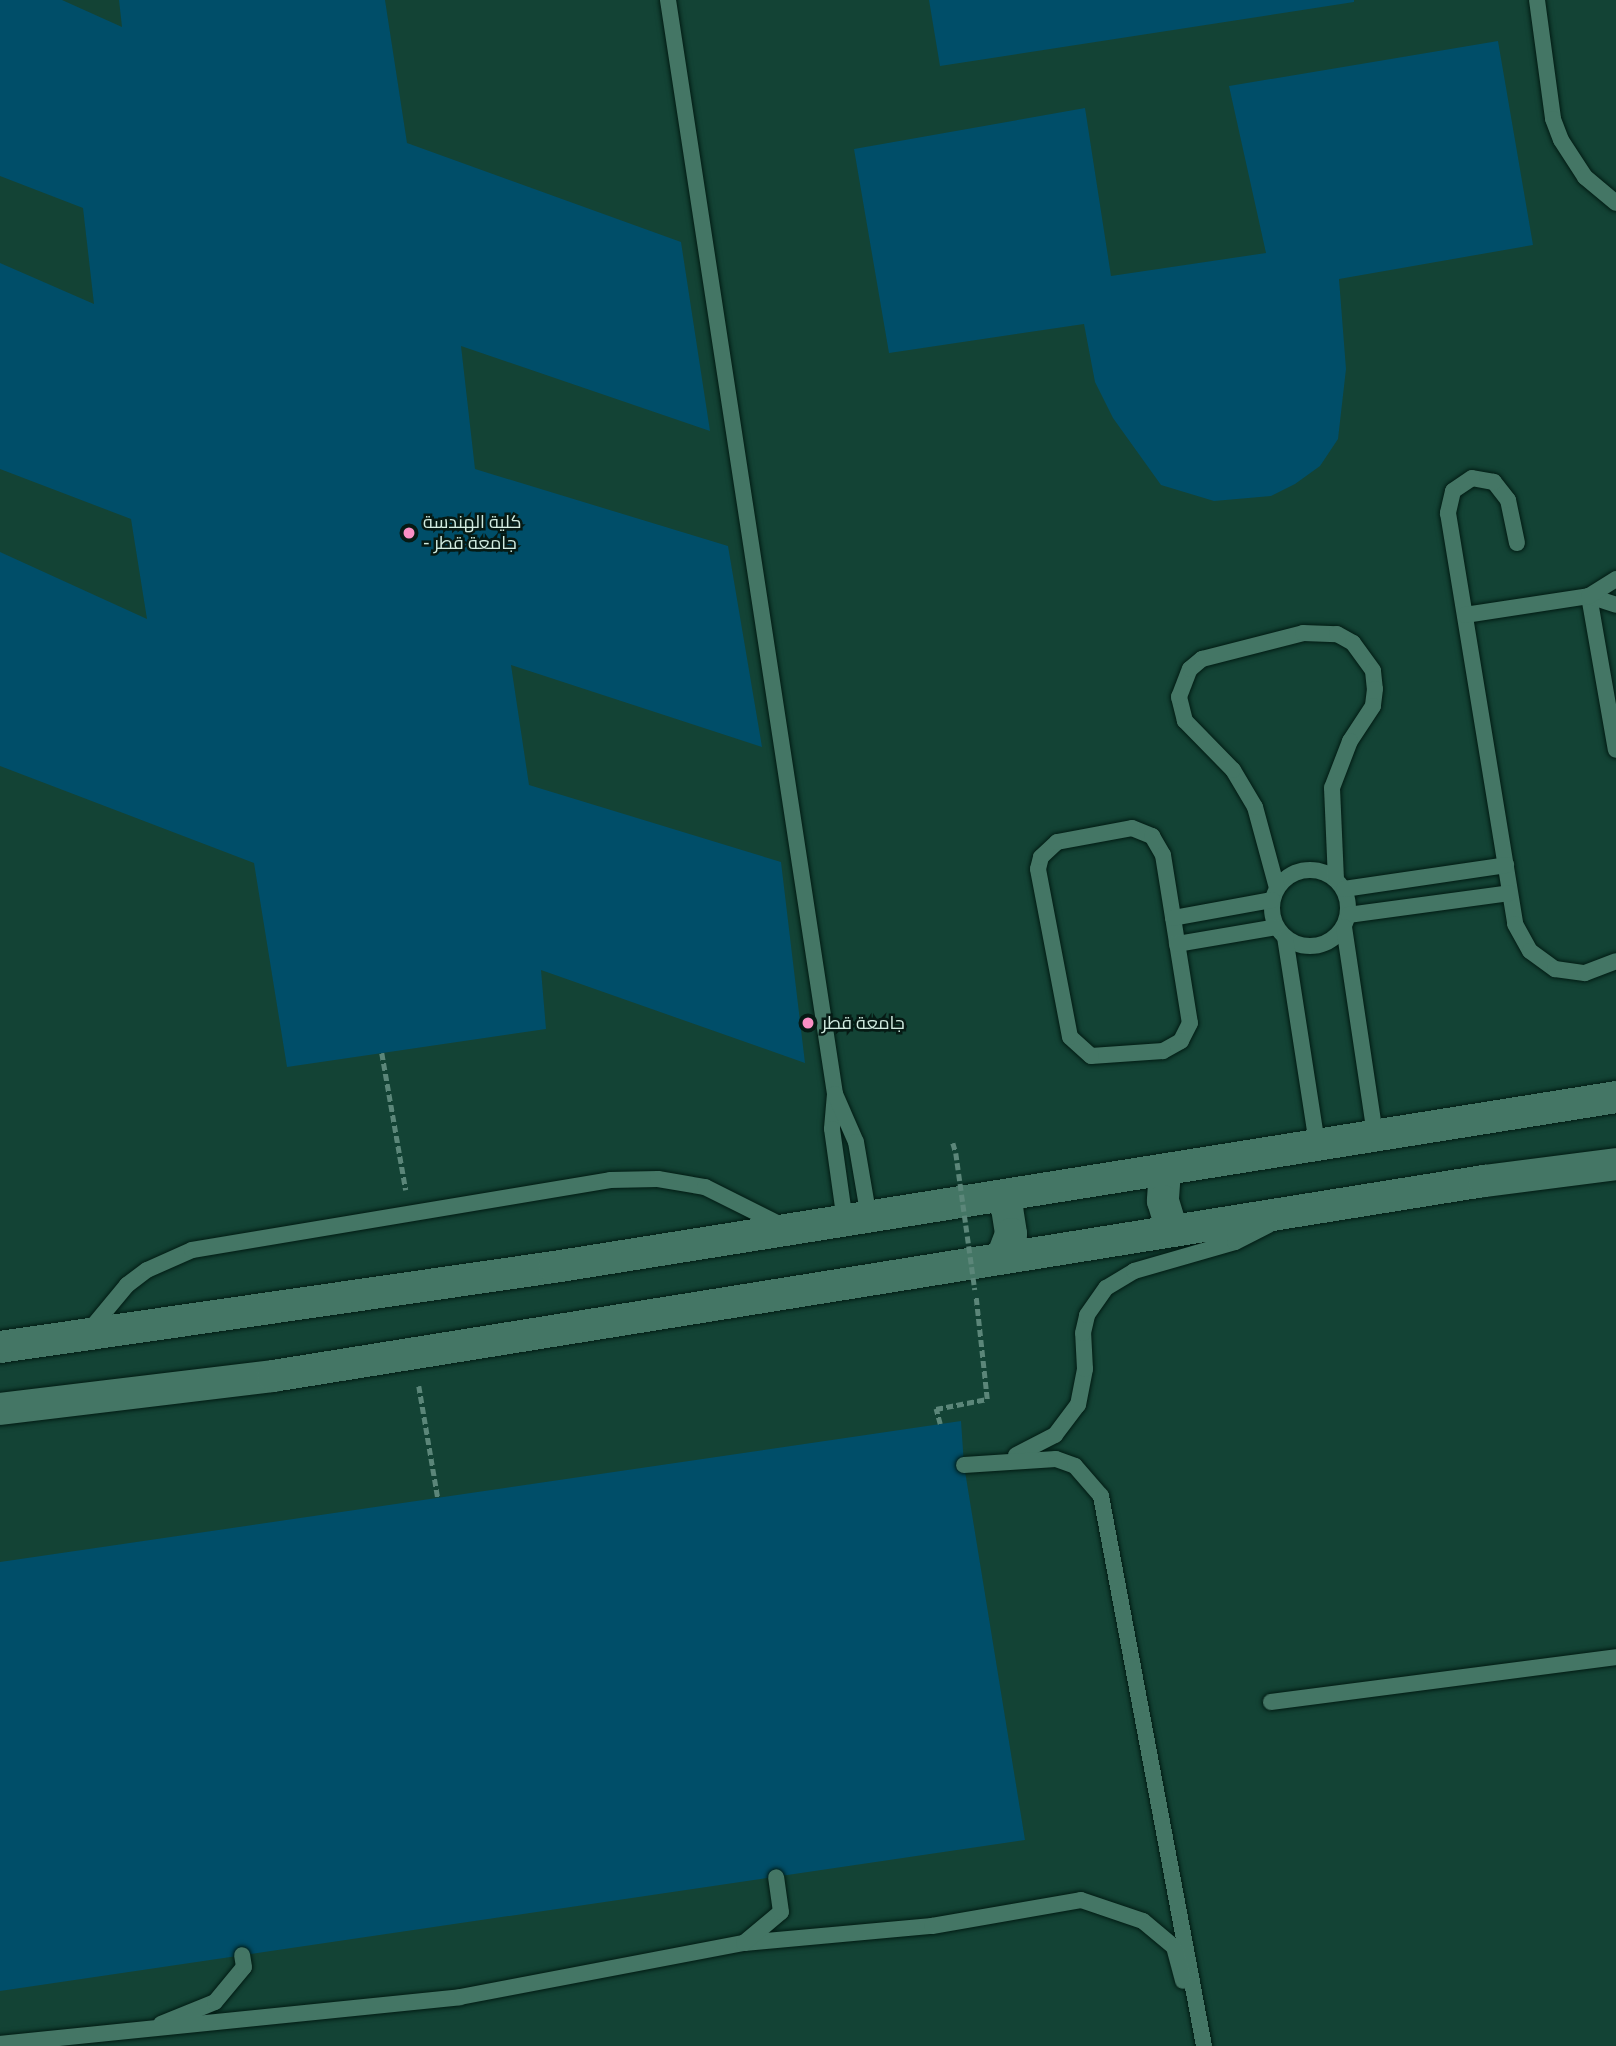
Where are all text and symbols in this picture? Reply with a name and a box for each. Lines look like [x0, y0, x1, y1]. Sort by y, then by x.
place label: كلية الهندسة - جامعة قطر [423, 512, 522, 554]
marker: كلية الهندسة - جامعة قطر [401, 525, 417, 541]
place label: جامعة قطر [822, 1012, 905, 1034]
marker: جامعة قطر [800, 1015, 816, 1031]

